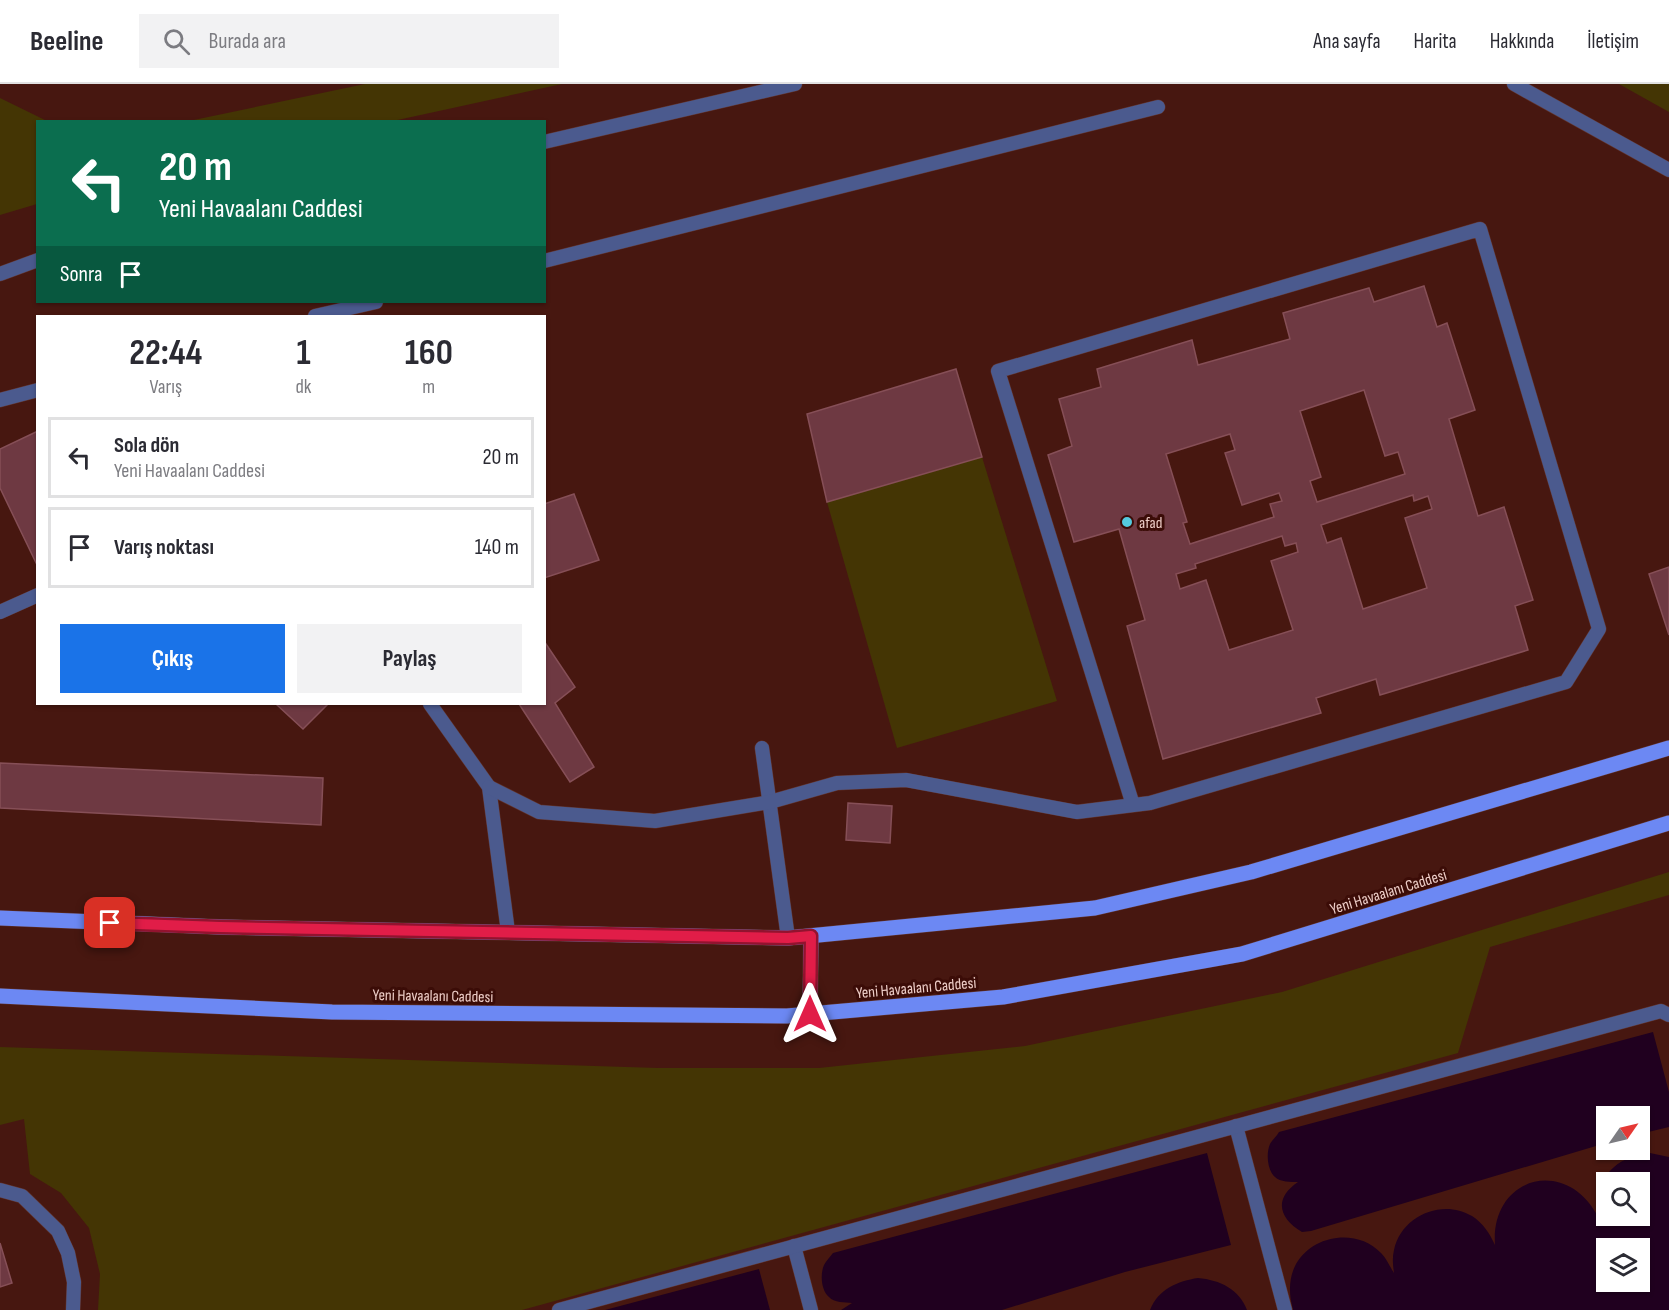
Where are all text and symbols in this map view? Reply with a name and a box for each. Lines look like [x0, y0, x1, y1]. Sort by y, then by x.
search box [139, 14, 559, 68]
text: Beeline [30, 25, 103, 58]
icon: search [160, 25, 193, 58]
text: Burada ara [208, 28, 286, 55]
text: Ana sayfa [1313, 29, 1381, 54]
text: Harita [1414, 29, 1457, 54]
text: Hakkında [1490, 29, 1554, 54]
text: İletişim [1587, 29, 1639, 54]
text: 20 m [159, 142, 232, 193]
icon: left [60, 144, 138, 222]
text: Yeni Havaalanı Caddesi [159, 193, 363, 225]
icon: arrive [114, 258, 147, 291]
text: Sonra [60, 261, 102, 288]
text: 22:44 [129, 332, 202, 375]
text: 1 [296, 332, 311, 375]
text: 160 [405, 332, 453, 375]
text: Varış [149, 375, 182, 399]
text: dk [296, 375, 311, 399]
text: m [422, 375, 435, 399]
text: Sola dön [114, 432, 179, 459]
icon: left [63, 441, 96, 474]
text: 20 m [483, 444, 519, 471]
text: Yeni Havaalanı Caddesi [114, 459, 265, 483]
place label: afad [1139, 514, 1162, 533]
marker: afad [1120, 515, 1134, 529]
icon: arrive [63, 531, 96, 564]
text: Varış noktası [114, 534, 214, 561]
text: 140 m [475, 534, 519, 561]
button: Çıkış [60, 624, 285, 693]
button: Paylaş [297, 624, 522, 693]
street label: Yeni Havaalanı Caddesi [1328, 866, 1449, 919]
pin [84, 897, 135, 948]
icon: arrive [93, 906, 126, 939]
street label: Yeni Havaalanı Caddesi [855, 974, 977, 1003]
position arrow [778, 982, 842, 1046]
street label: Yeni Havaalanı Caddesi [372, 986, 494, 1007]
north arrow [1596, 1106, 1650, 1160]
map controls [1596, 1106, 1650, 1292]
button: search [1596, 1172, 1650, 1226]
button: layers [1596, 1238, 1650, 1292]

